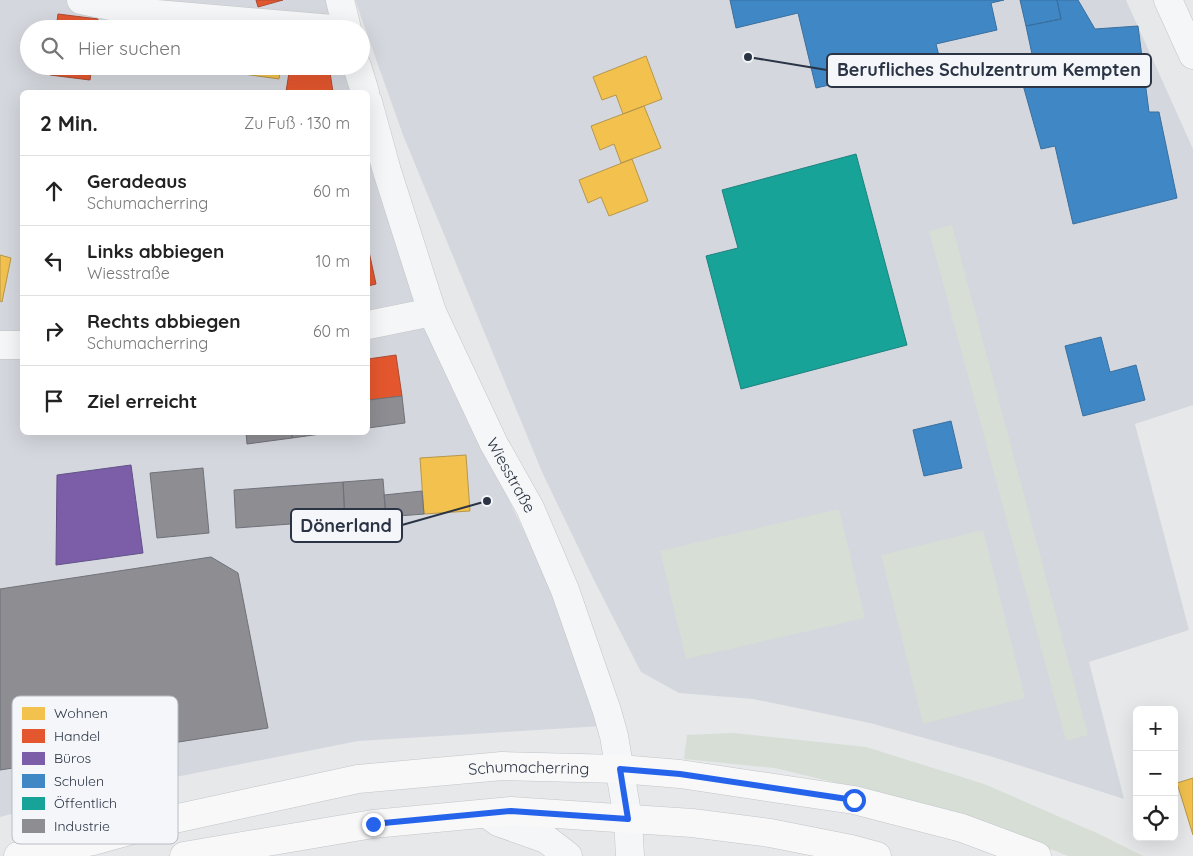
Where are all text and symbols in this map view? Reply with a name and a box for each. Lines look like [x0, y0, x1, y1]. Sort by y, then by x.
search box [20, 20, 370, 75]
icon: search [38, 34, 66, 62]
text: Hier suchen [78, 36, 181, 60]
callout: Berufliches Schulzentrum Kempten [827, 54, 1151, 87]
text: Berufliches Schulzentrum Kempten [837, 58, 1141, 81]
text: 2 Min. [40, 110, 98, 136]
text: Zu Fuß · 130 m [244, 113, 350, 133]
text: Geradeaus [87, 169, 187, 193]
icon: ahead [40, 177, 68, 205]
text: 60 m [313, 181, 350, 201]
text: Schumacherring [87, 193, 208, 213]
text: Links abbiegen [87, 239, 224, 263]
icon: left [40, 247, 68, 275]
text: 10 m [316, 251, 350, 271]
text: Wiesstraße [87, 263, 170, 283]
text: Rechts abbiegen [87, 309, 240, 333]
icon: right [40, 317, 68, 345]
text: 60 m [313, 321, 350, 341]
text: Schumacherring [87, 333, 208, 353]
icon: arrive [40, 387, 68, 415]
text: Ziel erreicht [87, 389, 197, 413]
street label: Wiesstraße [482, 434, 540, 516]
callout: Dönerland [291, 509, 402, 542]
text: Dönerland [300, 514, 392, 537]
legend [12, 696, 178, 844]
text: Wohnen [54, 704, 108, 722]
map controls [1133, 706, 1178, 841]
button: + [1133, 706, 1178, 751]
text: Handel [54, 727, 100, 745]
text: Büros [54, 749, 91, 767]
button: − [1133, 751, 1178, 796]
street label: Schumacherring [467, 756, 590, 779]
text: Schulen [54, 772, 104, 790]
route start [843, 789, 866, 812]
text: Öffentlich [54, 794, 117, 812]
button: locate [1133, 796, 1178, 841]
route end [362, 813, 385, 836]
text: Industrie [54, 817, 110, 835]

